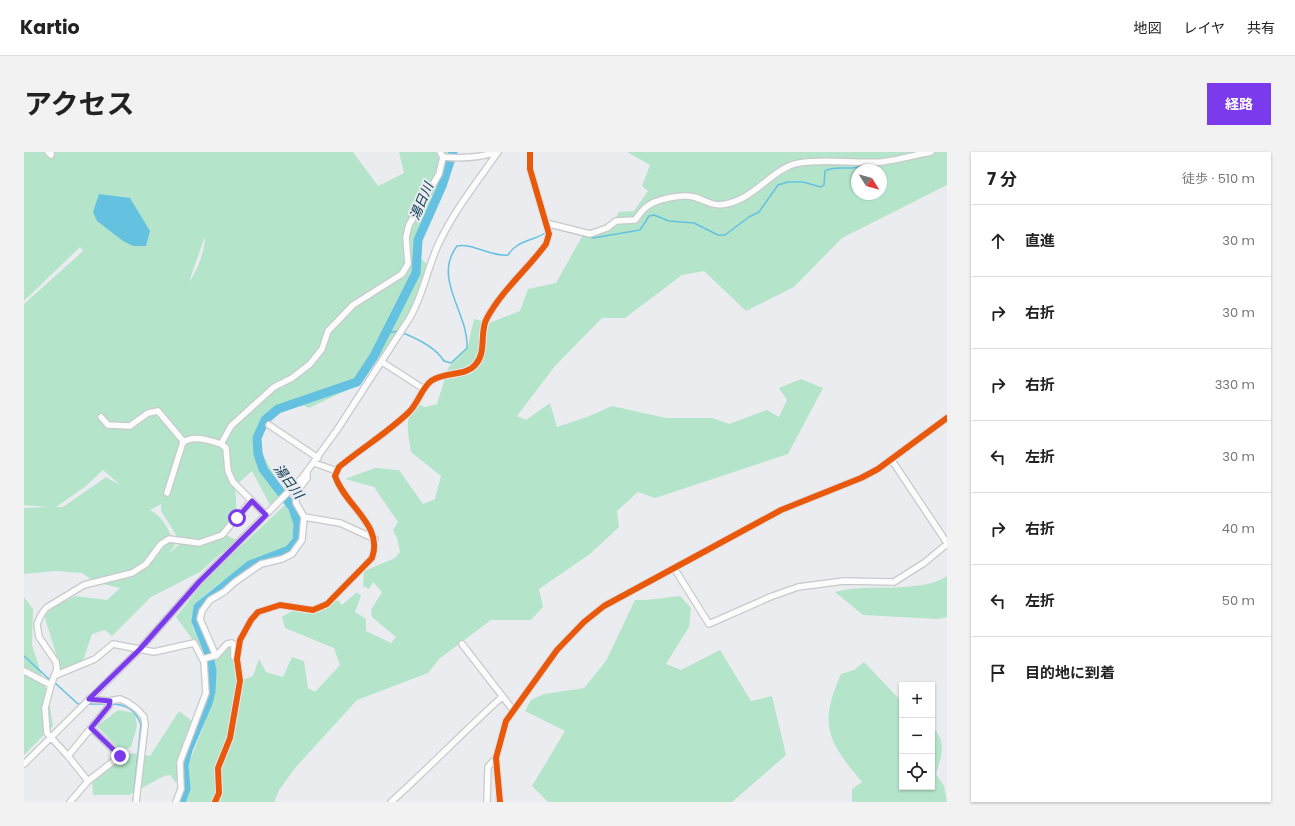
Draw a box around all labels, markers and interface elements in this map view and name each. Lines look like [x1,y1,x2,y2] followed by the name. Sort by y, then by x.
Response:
[20,14,80,41] text: Kartio
[1133,18,1161,38] text: 地図
[1183,18,1225,38] text: レイヤ
[1247,18,1275,38] text: 共有
[1207,83,1271,125] button: 経路
[24,85,135,124] text: アクセス
[851,164,887,200] north arrow
[987,167,1017,191] text: 7 分
[1182,169,1255,188] text: 徒歩 · 510 m
[405,178,439,223] water label: 湯日川
[987,230,1009,252] icon: ahead
[1025,230,1055,251] text: 直進
[1222,231,1255,250] text: 30 m
[987,302,1009,324] icon: right
[1025,302,1055,323] text: 右折
[1222,303,1255,322] text: 30 m
[987,374,1009,396] icon: right
[1025,374,1055,395] text: 右折
[1215,375,1255,394] text: 330 m
[987,446,1009,468] icon: left
[1025,446,1055,467] text: 左折
[1222,447,1255,466] text: 30 m
[269,460,309,504] water label: 湯日川
[228,509,246,527] route start
[987,518,1009,540] icon: right
[1025,518,1055,539] text: 右折
[1222,519,1255,538] text: 40 m
[987,590,1009,612] icon: left
[1025,590,1055,611] text: 左折
[1222,591,1255,610] text: 50 m
[987,662,1009,684] icon: arrive
[1025,662,1115,683] text: 目的地に到着
[899,682,935,790] map controls
[899,682,935,718] button: +
[899,718,935,754] button: −
[111,747,129,765] route end
[899,754,935,790] button: locate

